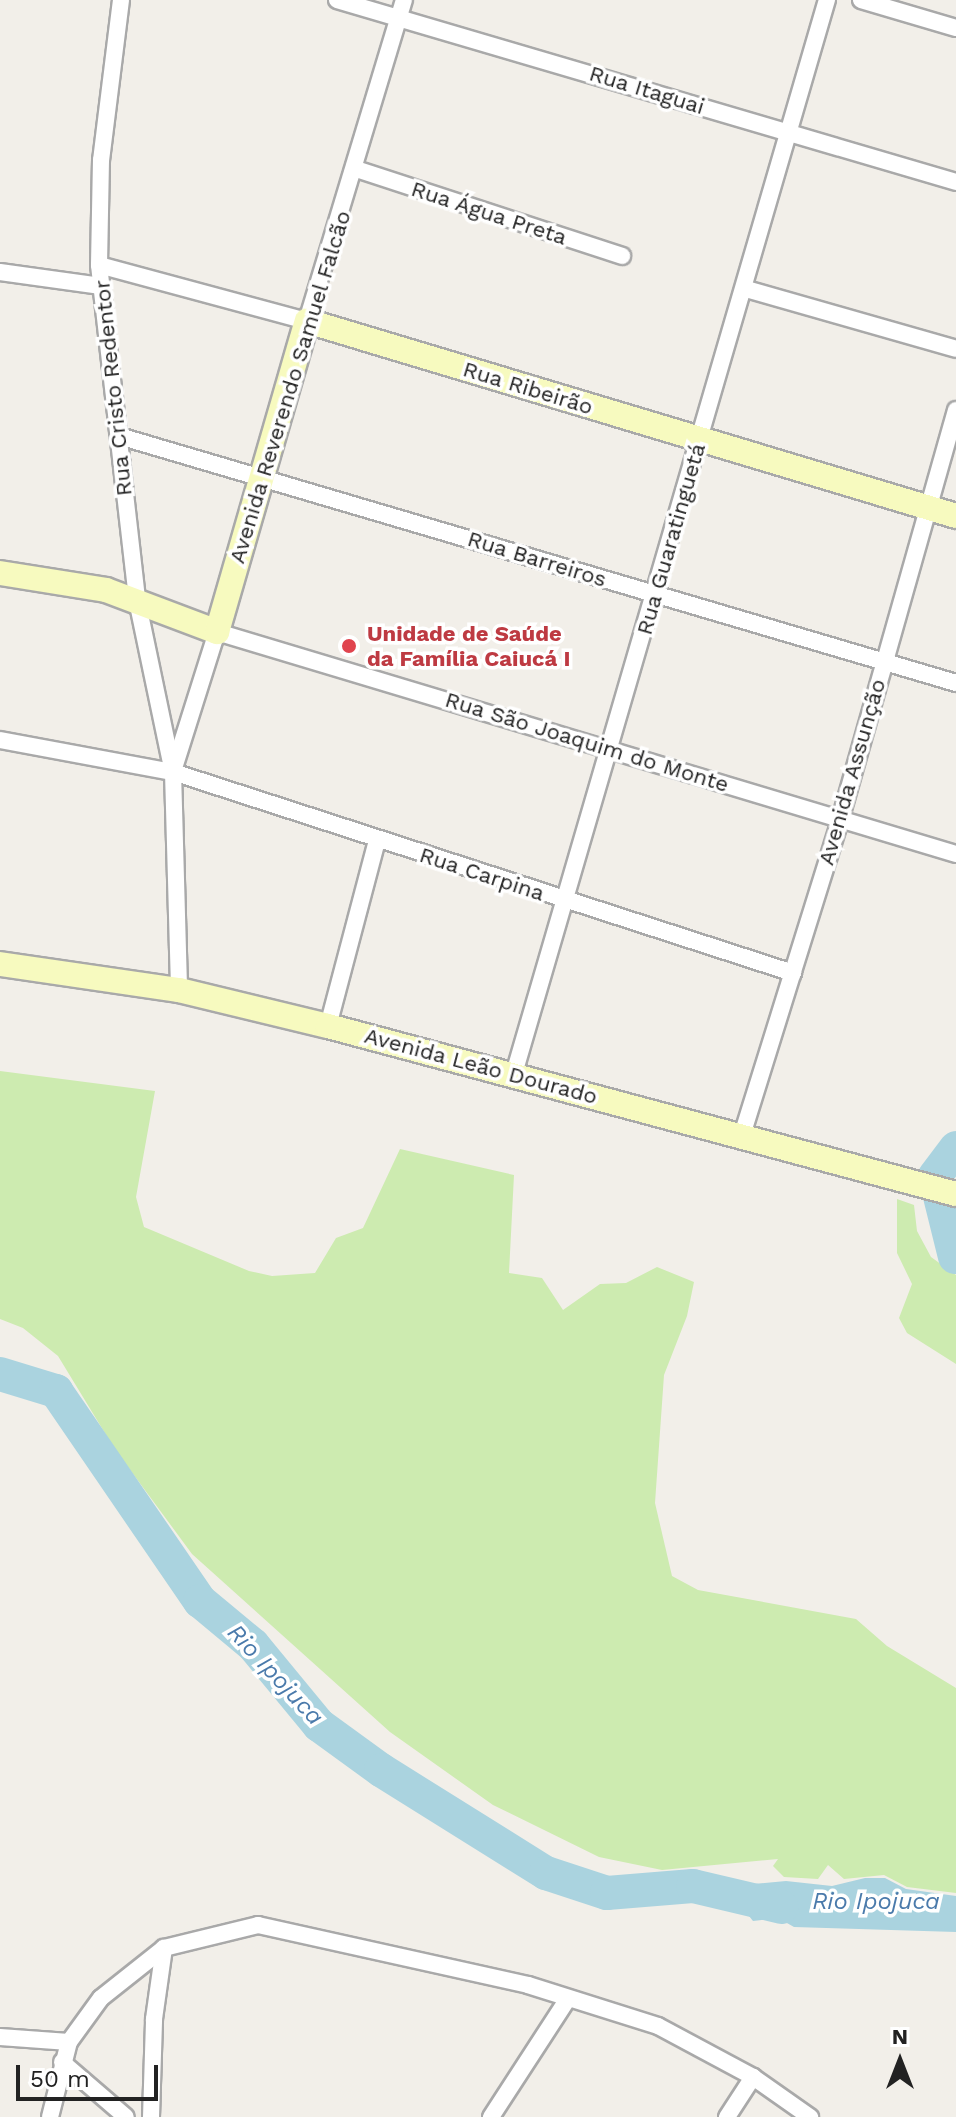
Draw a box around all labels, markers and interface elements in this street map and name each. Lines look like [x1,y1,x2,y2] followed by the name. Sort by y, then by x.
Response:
[586,60,708,120] street label: Rua Itaguai
[407,175,571,251] street label: Rua Água Preta
[223,207,357,567] street label: Avenida Reverendo Samuel Falcão
[88,278,138,498] street label: Rua Cristo Redentor
[460,356,596,420] street label: Rua Ribeirão
[631,440,711,638] street label: Rua Guaratinguetá
[464,525,610,593] street label: Rua Barreiros
[367,620,571,672] place label: Unidade de Saúde da Família Caiucá I
[338,635,360,657] marker: Unidade de Saúde da Família Caiucá I
[813,675,891,869] street label: Avenida Assunção
[441,686,733,798] street label: Rua São Joaquim do Monte
[416,841,548,907] street label: Rua Carpina
[361,1022,601,1110] street label: Avenida Leão Dourado
[221,1618,329,1732] water label: Rio Ipojuca
[812,1888,940,1916] water label: Rio Ipojuca
[860,2021,940,2101] north arrow
[892,2024,908,2049] text: N
[20,2049,162,2099] scale bar
[30,2065,90,2093] text: 50 m

